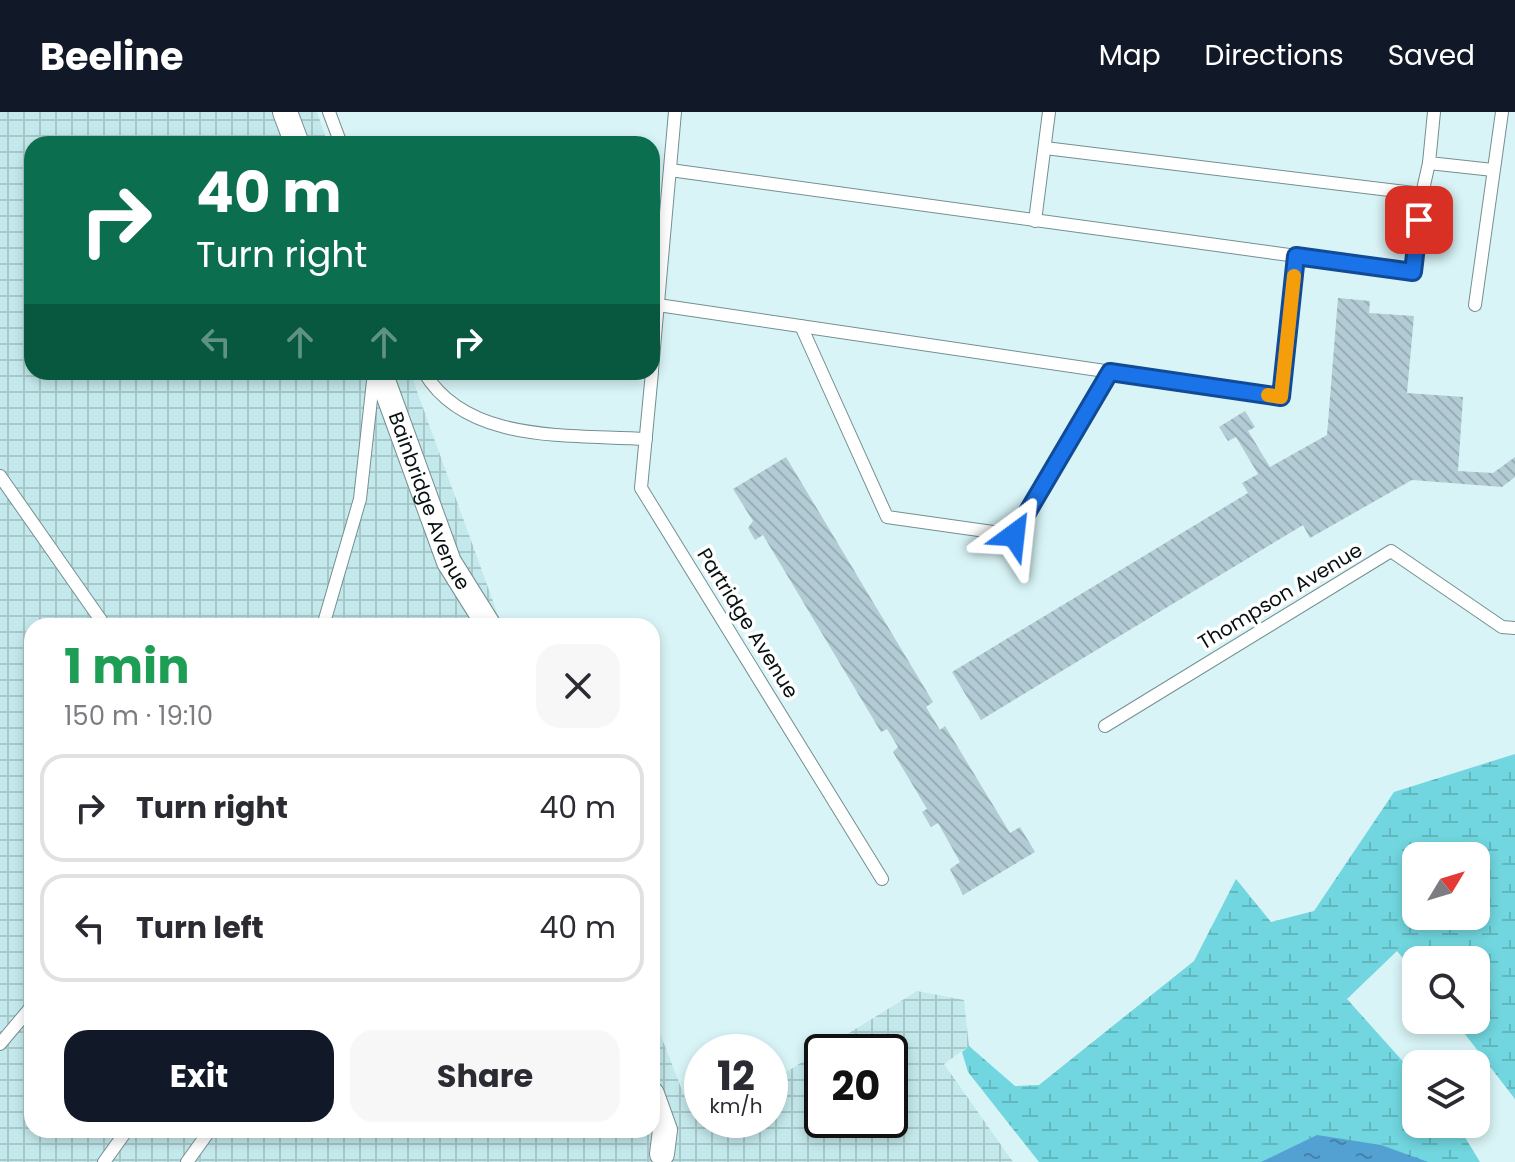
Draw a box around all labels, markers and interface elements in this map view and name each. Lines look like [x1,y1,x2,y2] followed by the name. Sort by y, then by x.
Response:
[40,30,183,83] text: Beeline
[1099,36,1161,75] text: Map
[1205,36,1344,75] text: Directions
[1388,36,1475,75] text: Saved
[196,153,342,232] text: 40 m
[64,168,168,272] icon: right
[1385,186,1453,254] pin
[1397,198,1441,242] icon: arrive
[196,229,367,280] text: Turn right
[194,320,238,364] icon: left
[278,320,322,364] icon: ahead
[362,320,406,364] icon: ahead
[446,320,490,364] icon: right
[382,408,477,595] street label: Bainbridge Avenue
[972,493,1056,577] position arrow
[1193,536,1367,656] street label: Thompson Avenue
[691,543,805,703] street label: Partridge Avenue
[64,633,190,700] text: 1 min
[536,644,620,728] button: close
[64,698,213,734] text: 150 m · 19:10
[68,786,112,830] icon: right
[136,786,288,829] text: Turn right
[539,786,616,829] text: 40 m
[1402,842,1490,930] north arrow
[1402,842,1490,1138] map controls
[68,906,112,950] icon: left
[136,906,264,949] text: Turn left
[539,906,616,949] text: 40 m
[1402,946,1490,1034] button: search
[64,1030,334,1122] button: Exit
[350,1030,620,1122] button: Share
[804,1034,908,1138] speed limit sign: 20
[717,1048,755,1104] text: 12
[1402,1050,1490,1138] button: layers
[709,1092,763,1120] text: km/h

